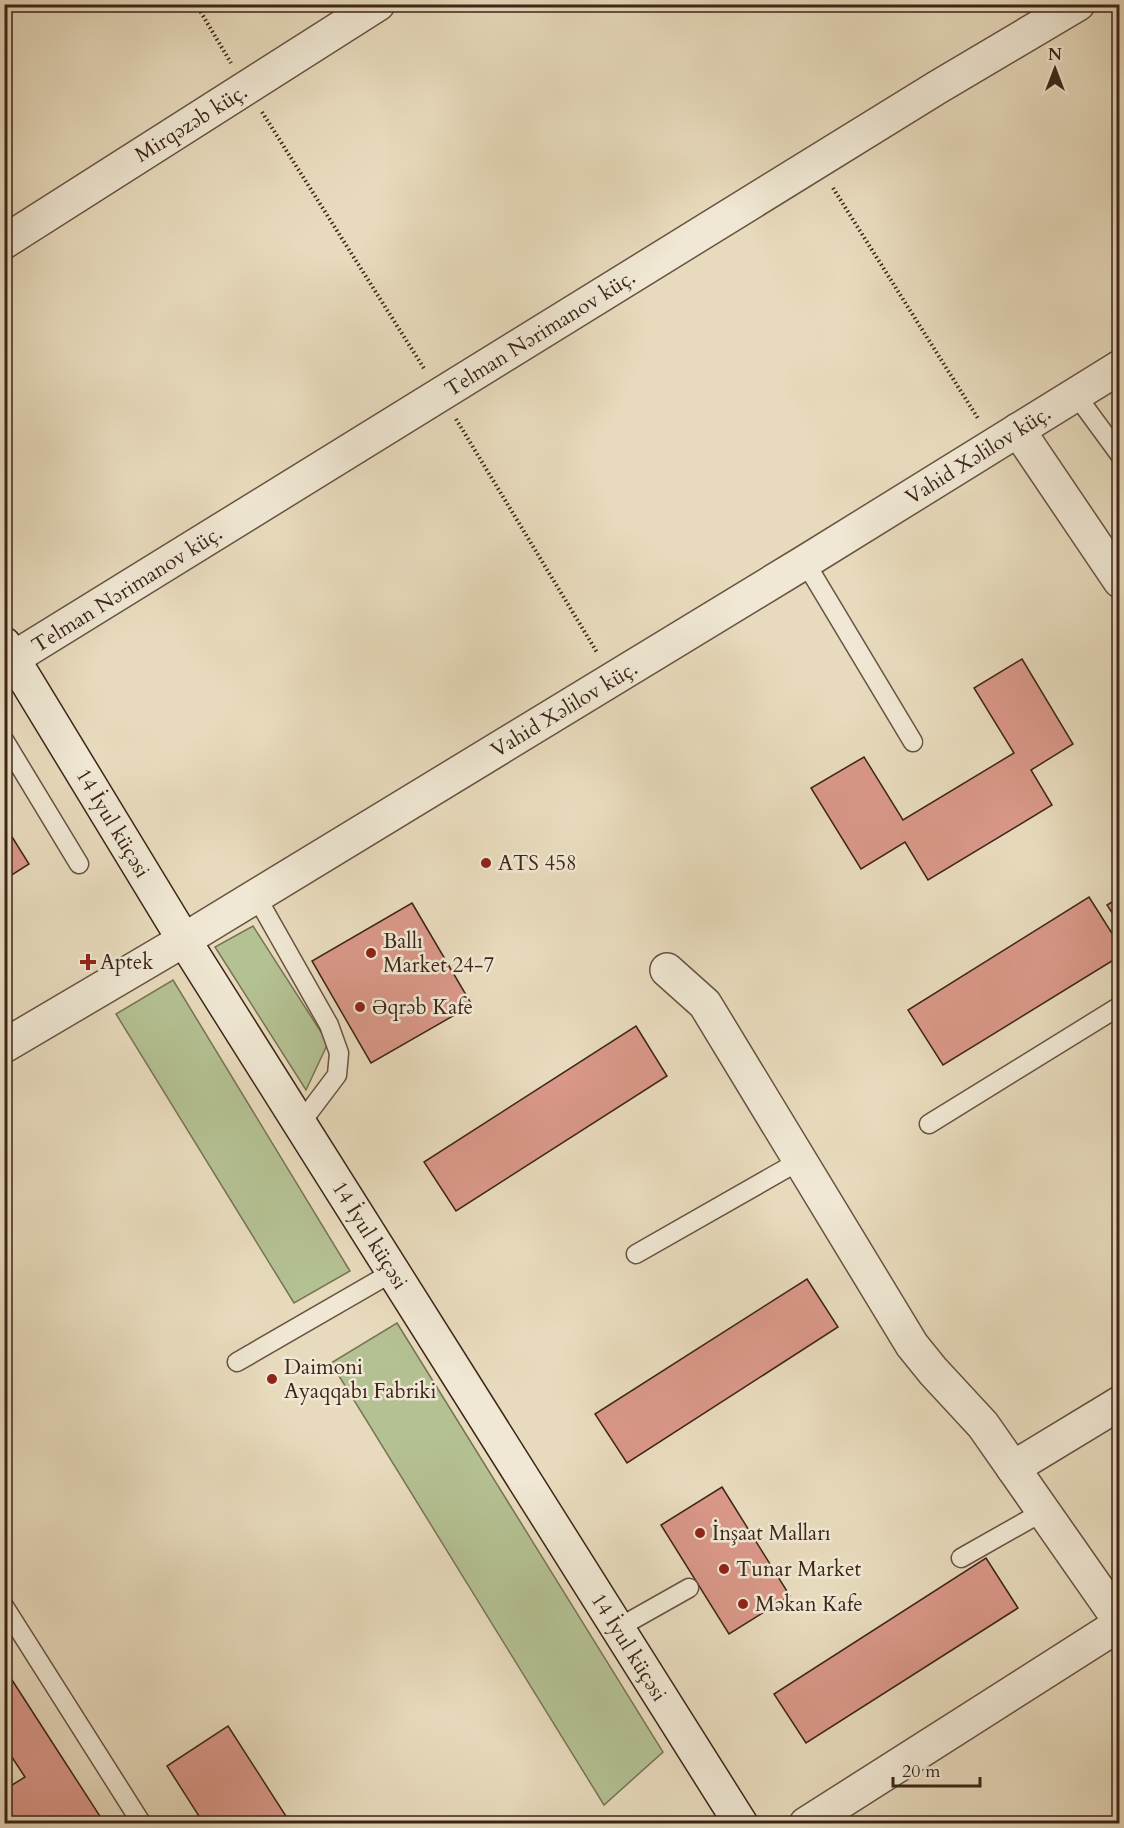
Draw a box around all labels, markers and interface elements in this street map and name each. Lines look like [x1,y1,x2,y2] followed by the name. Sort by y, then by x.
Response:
[1025,39,1085,99] north arrow
[1048,44,1062,66] text: N
[129,77,253,170] street label: Mirqəzəb küç.
[439,263,641,404] street label: Telman Nərimanov küç.
[900,399,1057,512] street label: Vahid Xəlilov küç.
[26,519,228,660] street label: Telman Nərimanov küç.
[485,654,643,765] street label: Vahid Xəlilov küç.
[69,763,157,883] street label: 14 İyul küçəsi
[498,849,577,878] place label: ATS 458
[479,856,493,870] marker: ATS 458
[383,927,494,980] place label: Ballı Market 24-7
[364,946,378,960] marker: Ballı Market 24-7
[100,948,154,977] place label: Aptek
[81,955,95,969] marker: Aptek
[372,993,473,1022] place label: Əqrəb Kafe
[353,1000,367,1014] marker: Əqrəb Kafe
[325,1176,414,1295] street label: 14 İyul küçəsi
[284,1353,437,1406] place label: Daimoni Ayaqqabı Fabriki
[265,1372,279,1386] marker: Daimoni Ayaqqabı Fabriki
[712,1519,831,1548] place label: İnşaat Malları
[693,1526,707,1540] marker: İnşaat Malları
[736,1555,862,1584] place label: Tunar Market
[717,1562,731,1576] marker: Tunar Market
[584,1588,673,1707] street label: 14 İyul küçəsi
[755,1590,863,1619] place label: Məkan Kafe
[736,1597,750,1611] marker: Məkan Kafe
[893,1750,980,1788] scale bar
[902,1759,941,1784] text: 20 m

